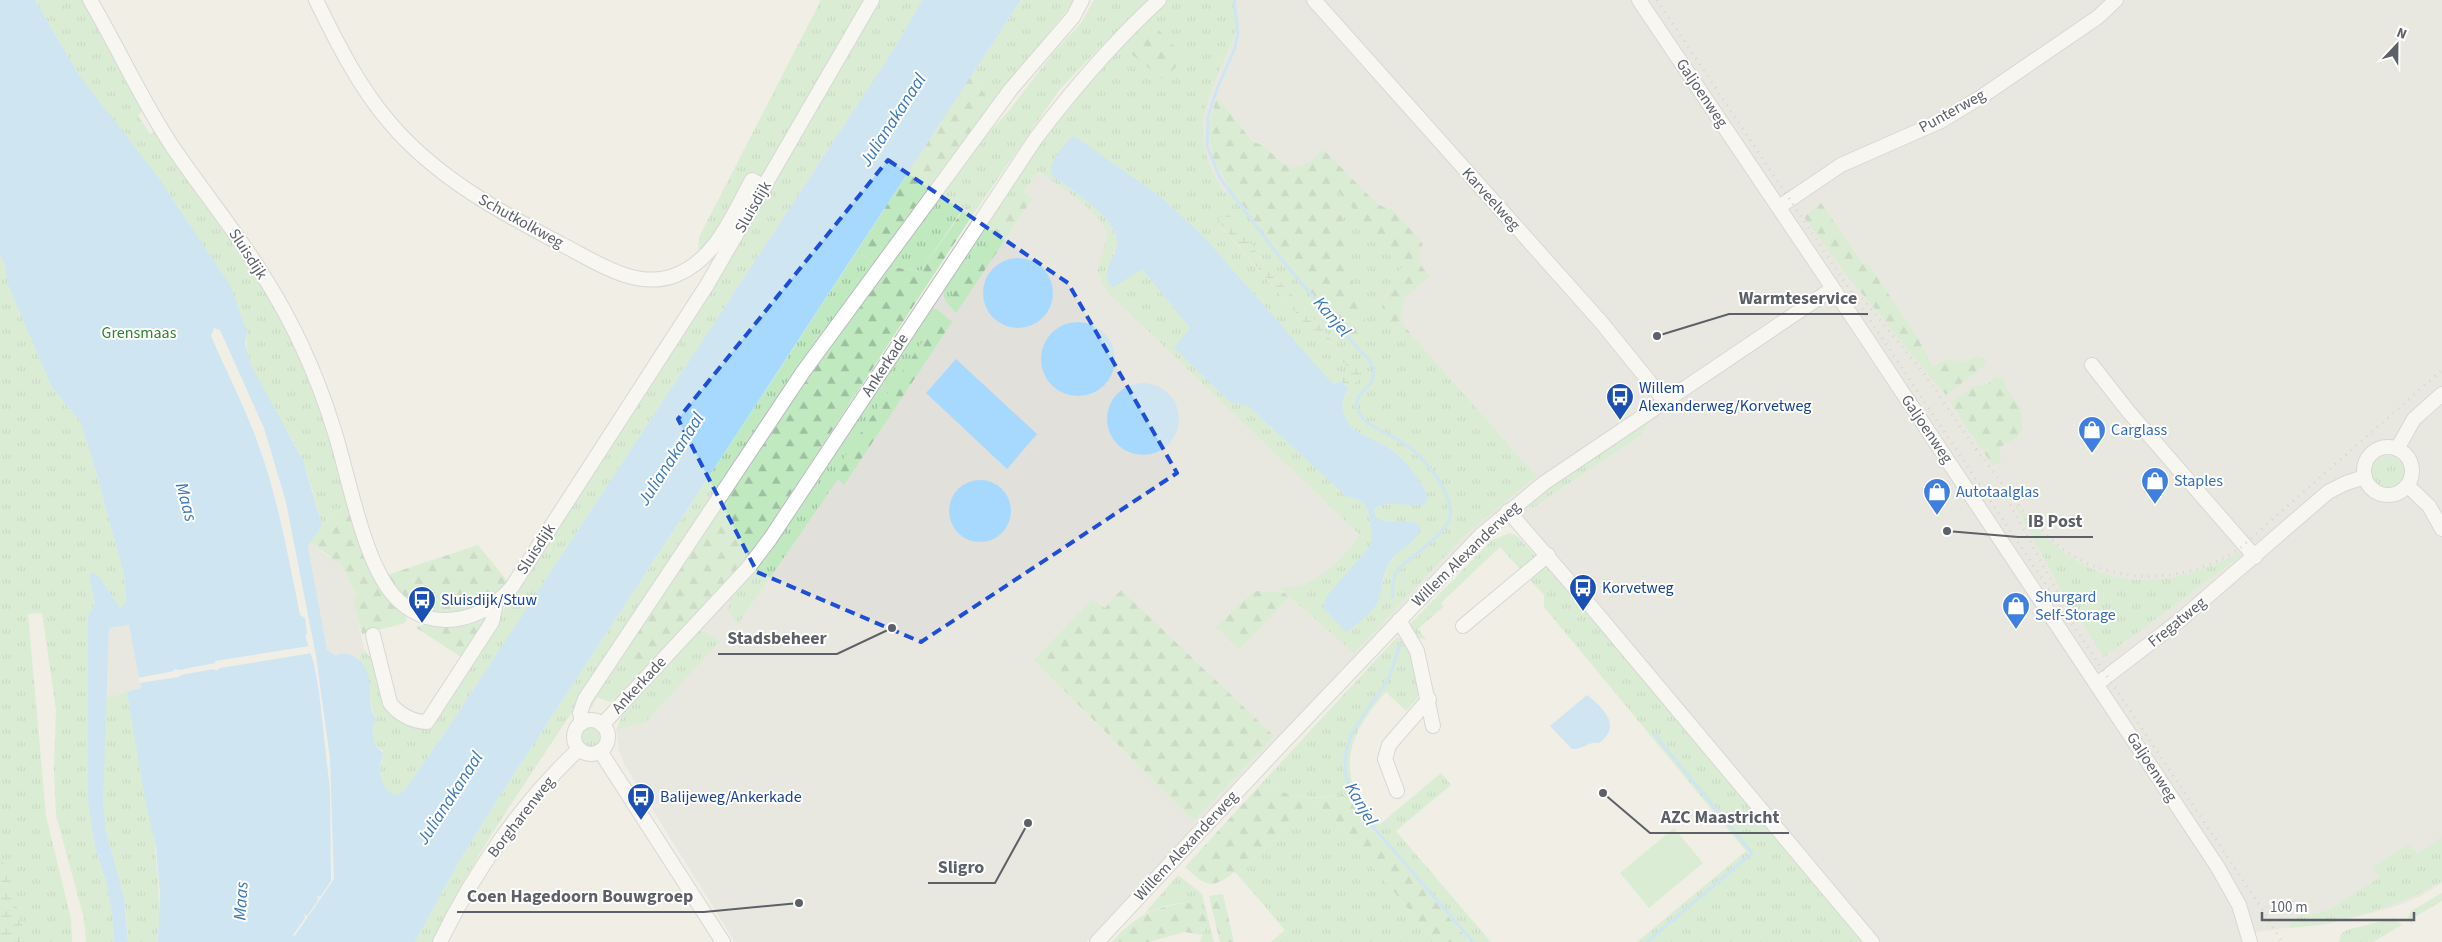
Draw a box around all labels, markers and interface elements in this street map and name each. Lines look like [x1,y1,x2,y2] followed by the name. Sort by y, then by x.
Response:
[2372,20,2422,70] north arrow
[2393,23,2410,45] text: N
[1671,54,1733,132] street label: Galjoenweg
[853,68,933,172] water label: Julianakanaal
[1915,84,1989,138] street label: Punterweg
[1457,163,1525,235] street label: Karveelweg
[729,177,777,237] street label: Sluisdijk
[474,189,568,253] street label: Schutkolkweg
[223,224,273,284] street label: Sluisdijk
[1729,281,1868,314] callout: Warmteservice
[1739,286,1857,311] text: Warmteservice
[1307,291,1357,343] water label: Kanjel
[102,322,177,344] park label: Grensmaas
[856,329,914,401] street label: Ankerkade
[1639,377,1811,417] place label: Willem Alexanderweg/Korvetweg
[1605,382,1635,421] bus stop icon: Willem Alexanderweg/Korvetweg
[1896,390,1958,468] street label: Galjoenweg
[631,407,711,511] water label: Julianakanaal
[2077,415,2107,454] shop icon: Carglass
[2111,419,2168,441] place label: Carglass
[2140,466,2170,505] shop icon: Staples
[2174,470,2223,492] place label: Staples
[1922,477,1952,516] shop icon: Autotaalglas
[169,480,203,524] water label: Maas
[1956,481,2039,503] place label: Autotaalglas
[1407,496,1525,612] street label: Willem Alexanderweg
[2018,504,2093,537] callout: IB Post
[2028,509,2082,534] text: IB Post
[511,519,561,579] street label: Sluisdijk
[1568,573,1598,612] bus stop icon: Korvetweg
[1602,577,1674,599] place label: Korvetweg
[407,585,437,624] bus stop icon: Sluisdijk/Stuw
[2035,586,2116,626] place label: Shurgard Self-Storage
[441,589,538,611] place label: Sluisdijk/Stuw
[2001,591,2031,630] shop icon: Shurgard Self-Storage
[2143,592,2211,652] street label: Fregatweg
[718,621,837,654] callout: Stadsbeheer
[727,626,828,651] text: Stadsbeheer
[607,651,671,719] street label: Ankerkade
[2121,728,2183,806] street label: Galjoenweg
[410,746,490,850] water label: Julianakanaal
[482,772,560,862] street label: Borgharenweg
[1339,778,1384,831] water label: Kanjel
[626,782,656,821] bus stop icon: Balijeweg/Ankerkade
[660,786,802,808] place label: Balijeweg/Ankerkade
[1129,786,1243,906] street label: Willem Alexanderweg
[1650,800,1789,833] callout: AZC Maastricht
[1660,805,1779,830] text: AZC Maastricht
[928,850,995,883] callout: Sligro
[938,855,984,880] text: Sligro
[457,879,704,912] callout: Coen Hagedoorn Bouwgroep
[227,881,255,921] water label: Maas
[467,884,693,909] text: Coen Hagedoorn Bouwgroep
[2262,890,2414,922] scale bar
[2270,897,2308,918] text: 100 m

